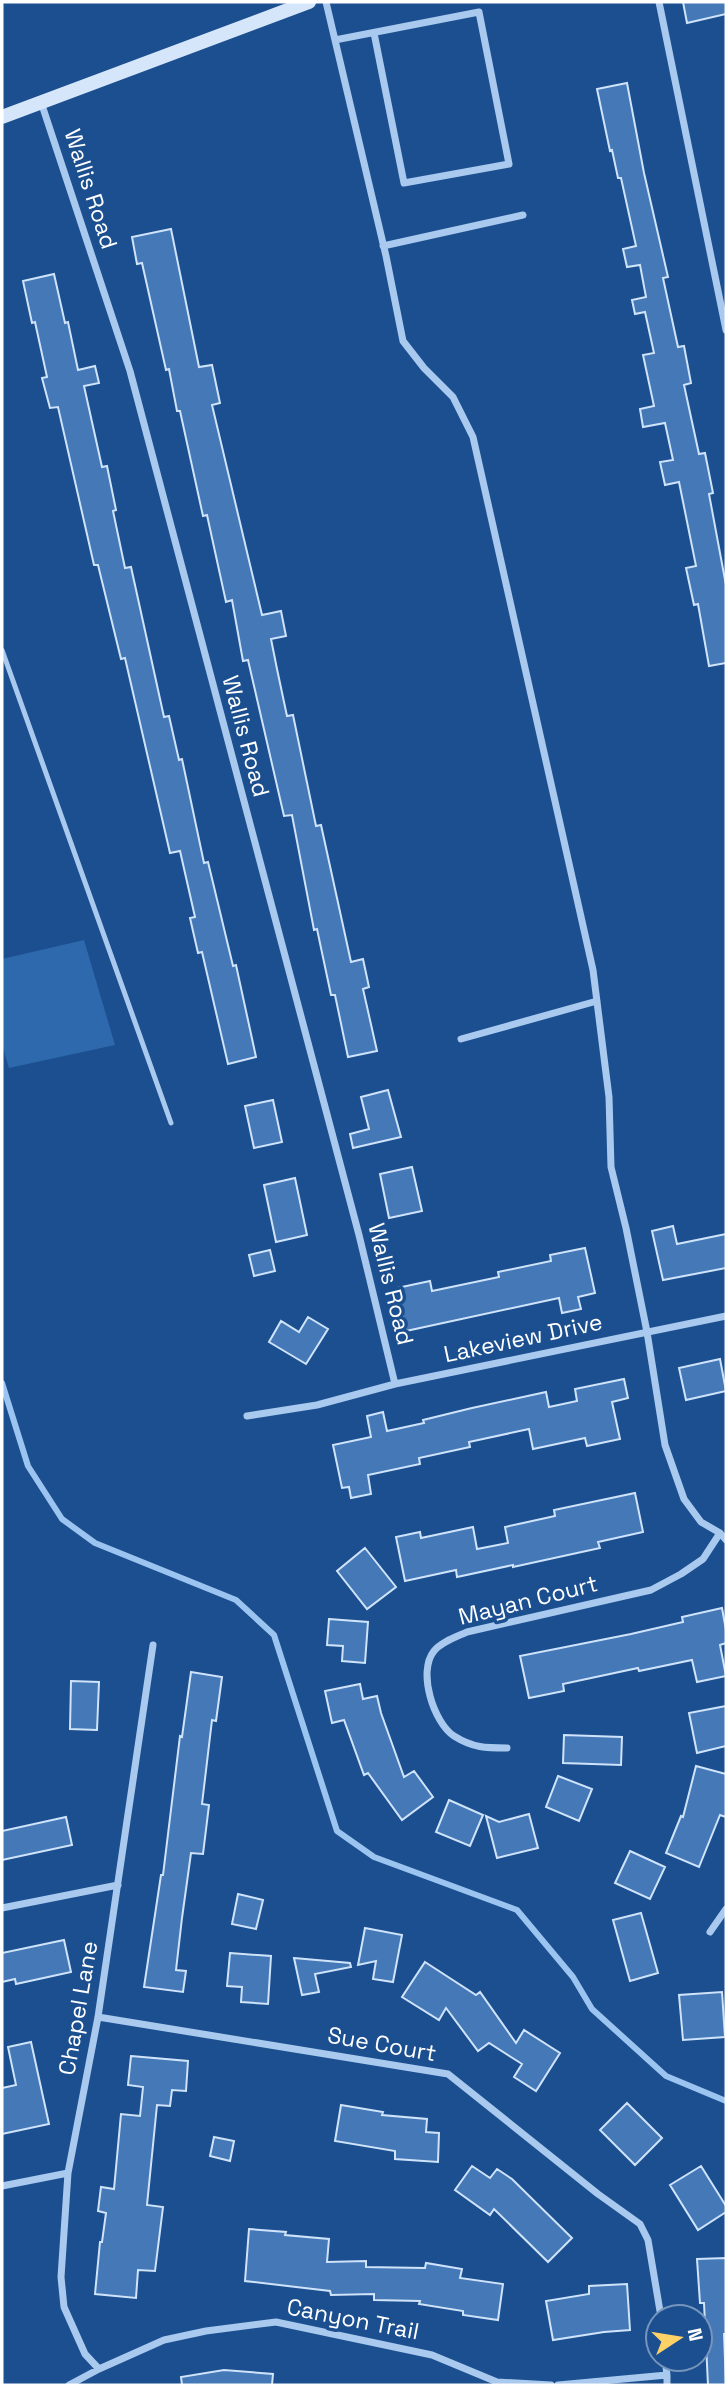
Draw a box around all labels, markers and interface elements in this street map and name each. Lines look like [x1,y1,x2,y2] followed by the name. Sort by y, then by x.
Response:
[57,125,125,253] street label: Wallis Road
[215,672,277,800] street label: Wallis Road
[361,1220,421,1348] street label: Wallis Road
[441,1307,605,1369] street label: Lakeview Drive
[455,1568,601,1632] street label: Mayan Court
[51,1939,105,2077] street label: Chapel Lane
[325,2020,439,2068] street label: Sue Court
[284,2291,422,2347] street label: Canyon Trail
[644,2303,714,2373] north arrow
[682,2326,709,2343] text: N

